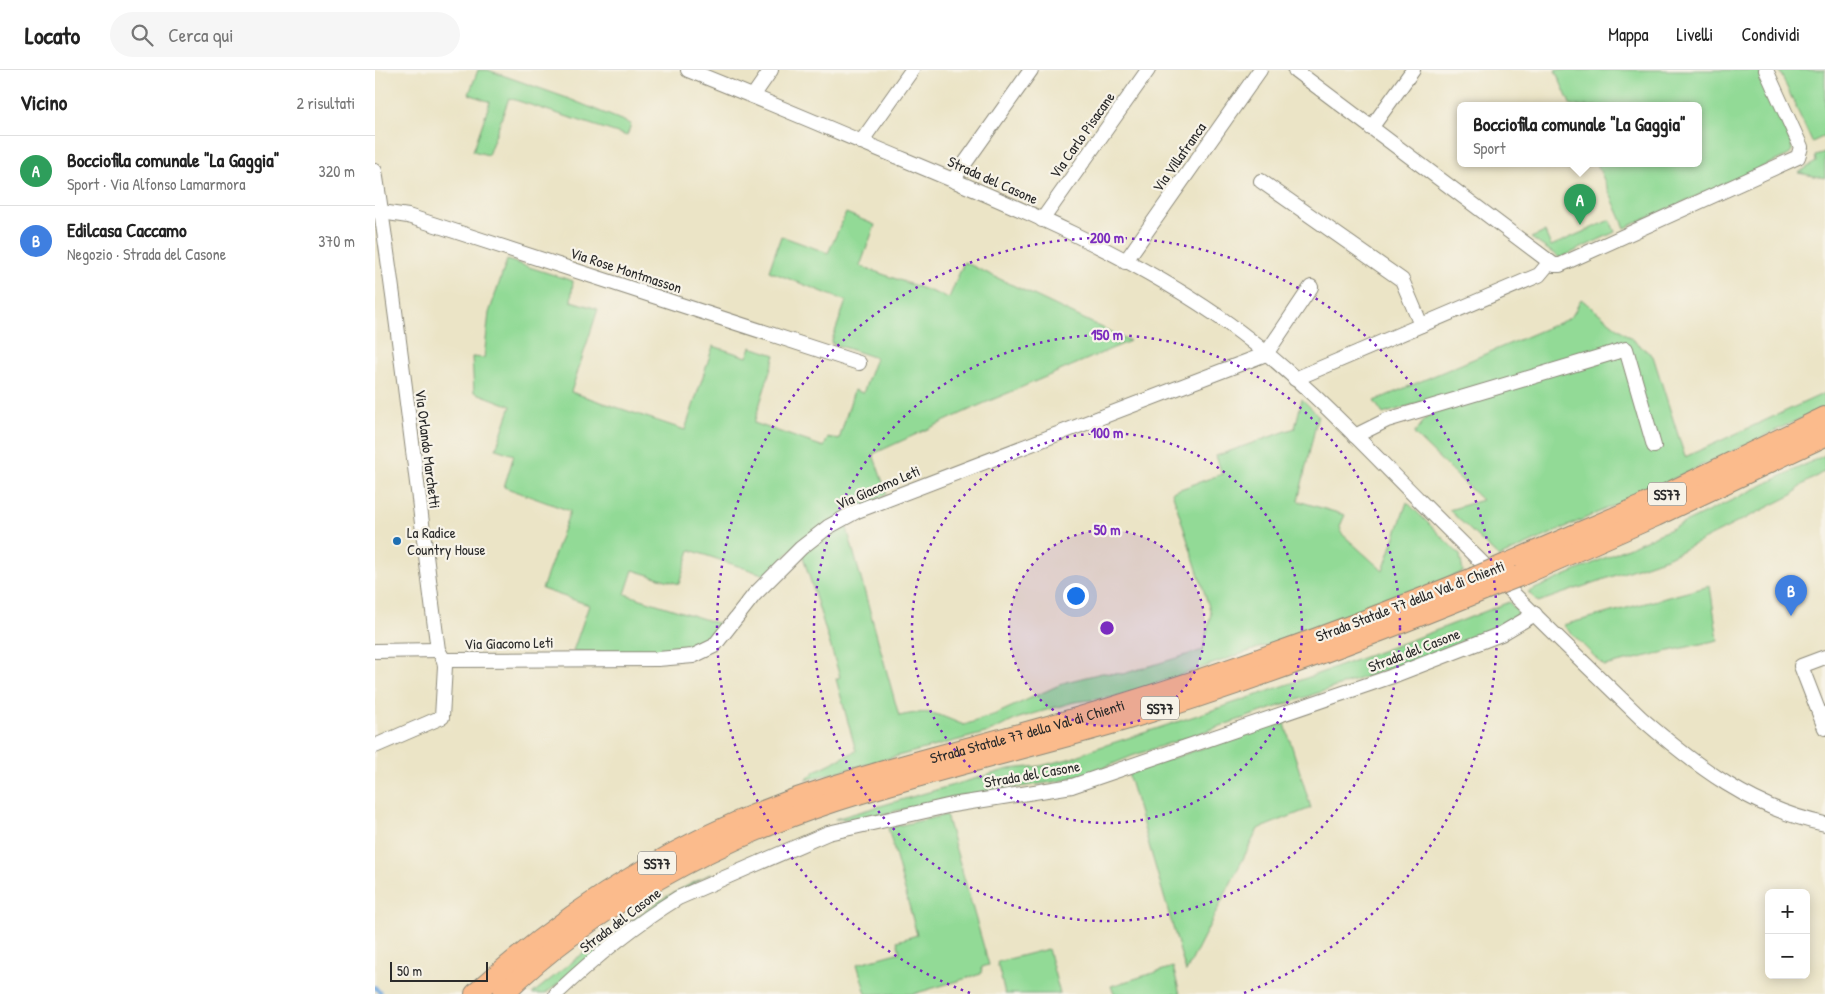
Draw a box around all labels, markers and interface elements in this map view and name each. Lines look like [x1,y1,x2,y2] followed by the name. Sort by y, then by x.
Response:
[110,12,460,57] search box
[25,19,80,51] text: Locato
[128,21,156,49] icon: search
[168,22,233,48] text: Cerca qui
[1608,22,1649,47] text: Mappa
[1677,22,1713,47] text: Livelli
[1741,22,1800,47] text: Condividi
[20,88,67,117] text: Vicino
[1044,88,1120,182] street label: Via Carlo Pisacane
[296,92,355,114] text: 2 risultati
[1457,102,1702,167] popup
[1473,111,1686,137] text: Bocciofila comunale "La Gaggia"
[1147,118,1211,196] street label: Via Villafranca
[1473,137,1506,159] text: Sport
[67,147,280,173] text: Bocciofila comunale "La Gaggia"
[945,151,1042,209] street label: Strada del Casone
[32,160,40,182] text: A
[319,160,355,182] text: 320 m
[67,173,245,195] text: Sport · Via Alfonso Lamarmora
[1564,184,1596,225] pin: A
[67,217,187,243] text: Edilcasa Caccamo
[1090,227,1124,248] text: 200 m
[32,230,40,252] text: B
[318,230,355,252] text: 370 m
[567,242,685,298] street label: Via Rose Montmasson
[67,243,226,265] text: Negozio · Strada del Casone
[1091,324,1123,345] text: 150 m
[410,388,446,510] street label: Via Orlando Marchetti
[1091,422,1123,443] text: 100 m
[833,460,923,514] street label: Via Giacomo Leti
[1648,482,1686,506] road number: SS77
[1094,519,1120,540] text: 50 m
[407,522,486,560] place label: La Radice Country House
[391,535,403,547] marker: La Radice Country House
[1313,555,1507,647] street label: Strada Statale 77 della Val di Chienti
[1775,575,1807,616] pin: B
[1063,583,1089,609] your location
[1098,619,1116,637] centre of rings
[1365,623,1463,677] street label: Strada del Casone
[464,632,554,654] street label: Via Giacomo Leti
[927,694,1127,768] street label: Strada Statale 77 della Val di Chienti
[1141,696,1179,720] road number: SS77
[983,755,1082,793] street label: Strada del Casone
[638,851,676,874] road number: SS77
[575,882,665,958] street label: Strada del Casone
[1765,889,1810,979] map controls
[1765,889,1810,934] button: +
[1765,934,1810,979] button: −
[390,959,487,982] scale bar
[397,961,422,980] text: 50 m

